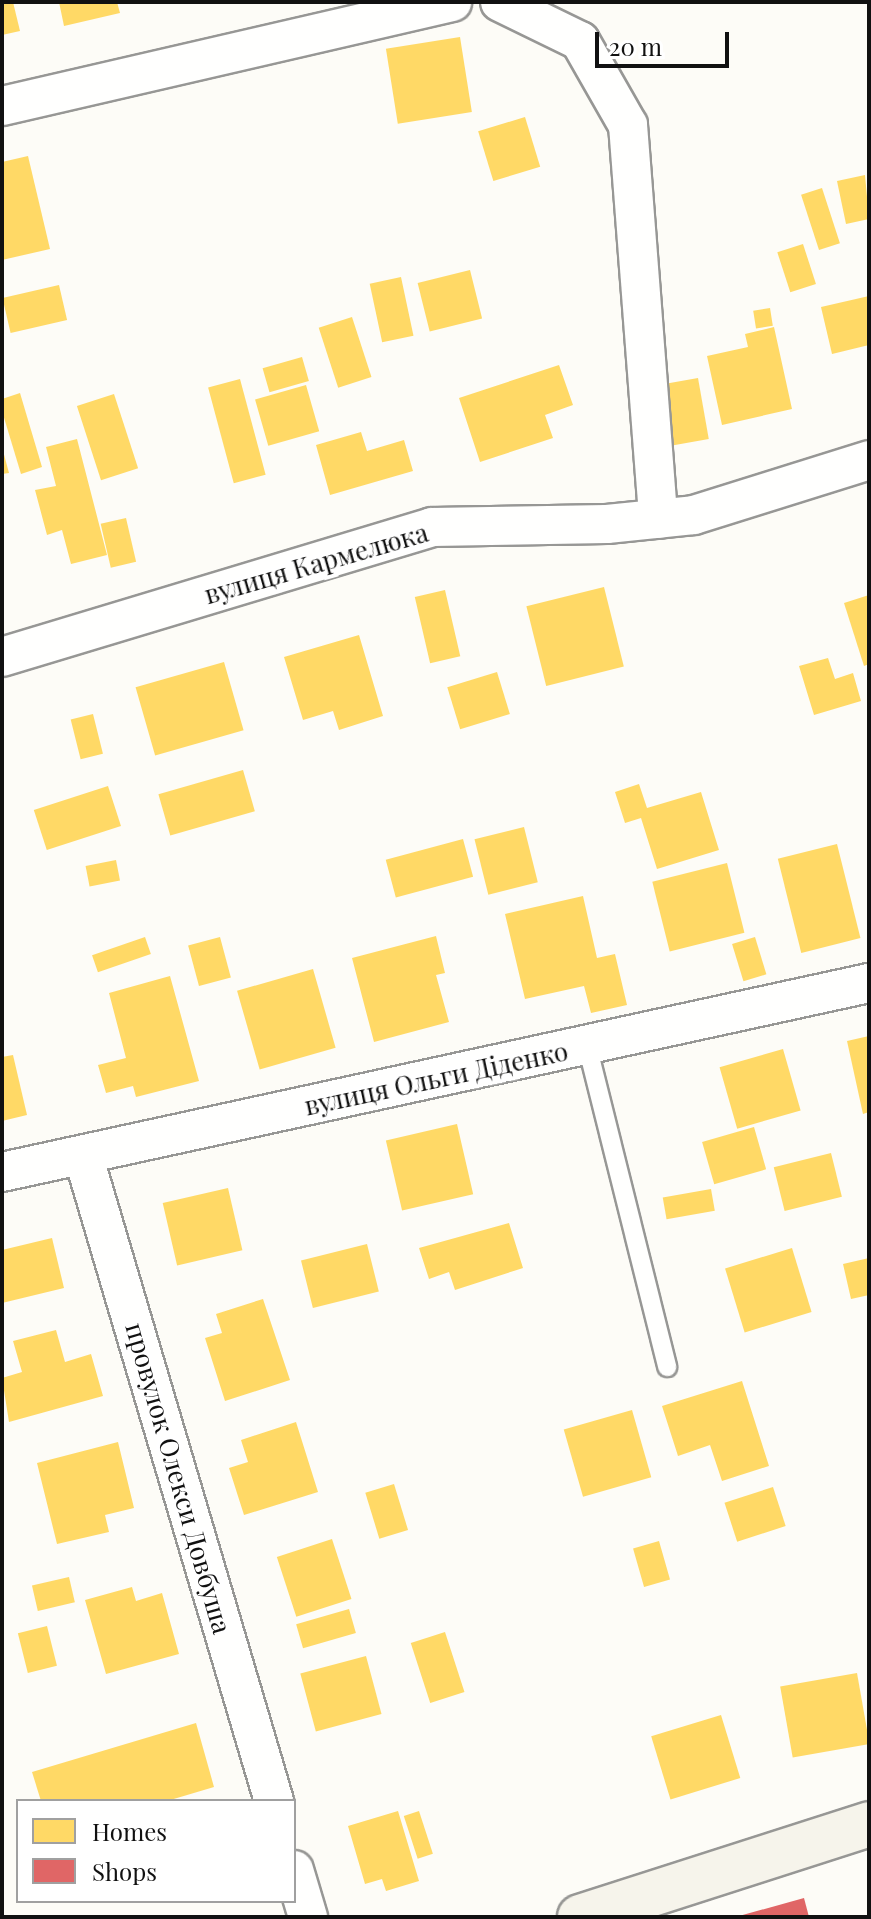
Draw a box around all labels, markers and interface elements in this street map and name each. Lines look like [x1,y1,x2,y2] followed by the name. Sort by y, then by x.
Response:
[599,16,733,66] scale bar
[609,30,662,62] text: 20 m
[201,516,431,610] street label: вулиця Кармелюка
[301,1035,571,1121] street label: вулиця Ольги Діденко
[120,1319,238,1637] street label: провулок Олекси Довбуша
[16,1799,296,1903] legend
[92,1815,167,1847] text: Homes
[92,1855,157,1887] text: Shops

